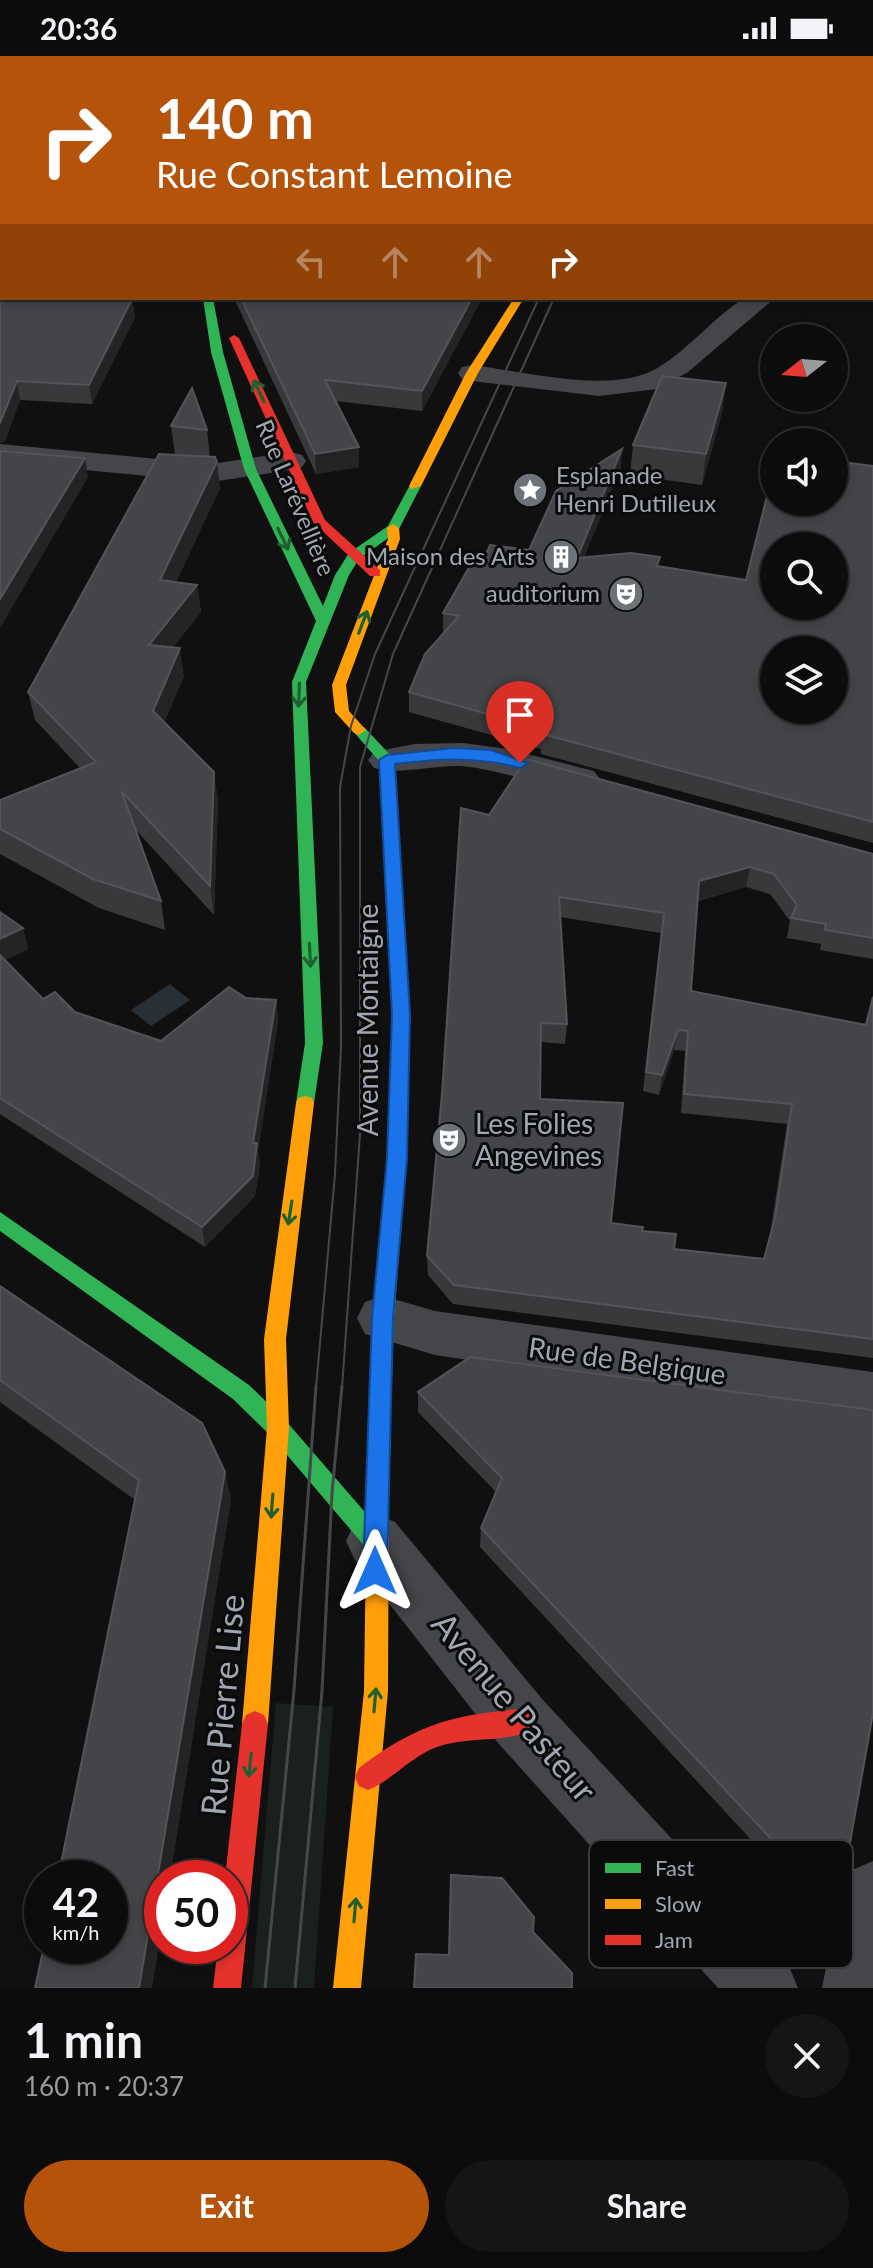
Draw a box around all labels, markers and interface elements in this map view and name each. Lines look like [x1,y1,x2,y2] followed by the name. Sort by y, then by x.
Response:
[40,10,117,46] text: 20:36
[156,84,314,151] text: 140 m
[24,88,128,192] icon: right
[156,152,513,196] text: Rue Constant Lemoine
[289,240,333,284] icon: left
[373,240,417,284] icon: ahead
[457,240,501,284] icon: ahead
[541,240,585,284] icon: right
[760,324,848,412] north arrow
[760,324,848,724] map controls
[250,379,265,403] one-way arrow
[250,415,342,580] street label: Rue Larévellière
[760,428,848,516] button: sound
[556,460,716,517] place label: Esplanade Henri Dutilleux
[511,471,549,509] place icon: Esplanade Henri Dutilleux
[276,527,291,551] one-way arrow
[760,532,848,620] button: search
[542,538,580,576] building icon: Maison des Arts
[366,541,535,570] place label: Maison des Arts
[607,575,645,613] theatre icon: auditorium
[486,578,600,607] place label: auditorium
[357,610,371,634] one-way arrow
[760,636,848,724] button: layers
[292,681,307,708] one-way arrow
[486,681,554,763] pin
[498,693,542,737] icon: arrive
[350,904,384,1136] street label: Avenue Montaigne
[302,941,317,968] one-way arrow
[475,1106,602,1172] place label: Les Folies Angevines
[430,1121,468,1159] theatre icon: Les Folies Angevines
[281,1200,296,1225] one-way arrow
[526,1329,728,1391] street label: Rue de Belgique
[264,1492,279,1519] one-way arrow
[333,1529,417,1613] position arrow
[191,1593,252,1817] street label: Rue Pierre Lise
[424,1603,607,1809] street label: Avenue Pasteur
[368,1687,383,1713] one-way arrow
[243,1751,258,1778] one-way arrow
[589,1840,853,1968] legend
[655,1854,694,1881] text: Fast
[144,1860,248,1964] speed limit sign: 50
[53,1878,99,1926] text: 42
[655,1890,702,1917] text: Slow
[348,1897,363,1924] one-way arrow
[53,1920,99,1944] text: km/h
[655,1926,693,1953] text: Jam
[24,2011,143,2068] text: 1 min
[765,2014,849,2098] button: close
[24,2070,184,2102] text: 160 m · 20:37
[24,2160,429,2252] button: Exit
[445,2160,849,2252] button: Share

